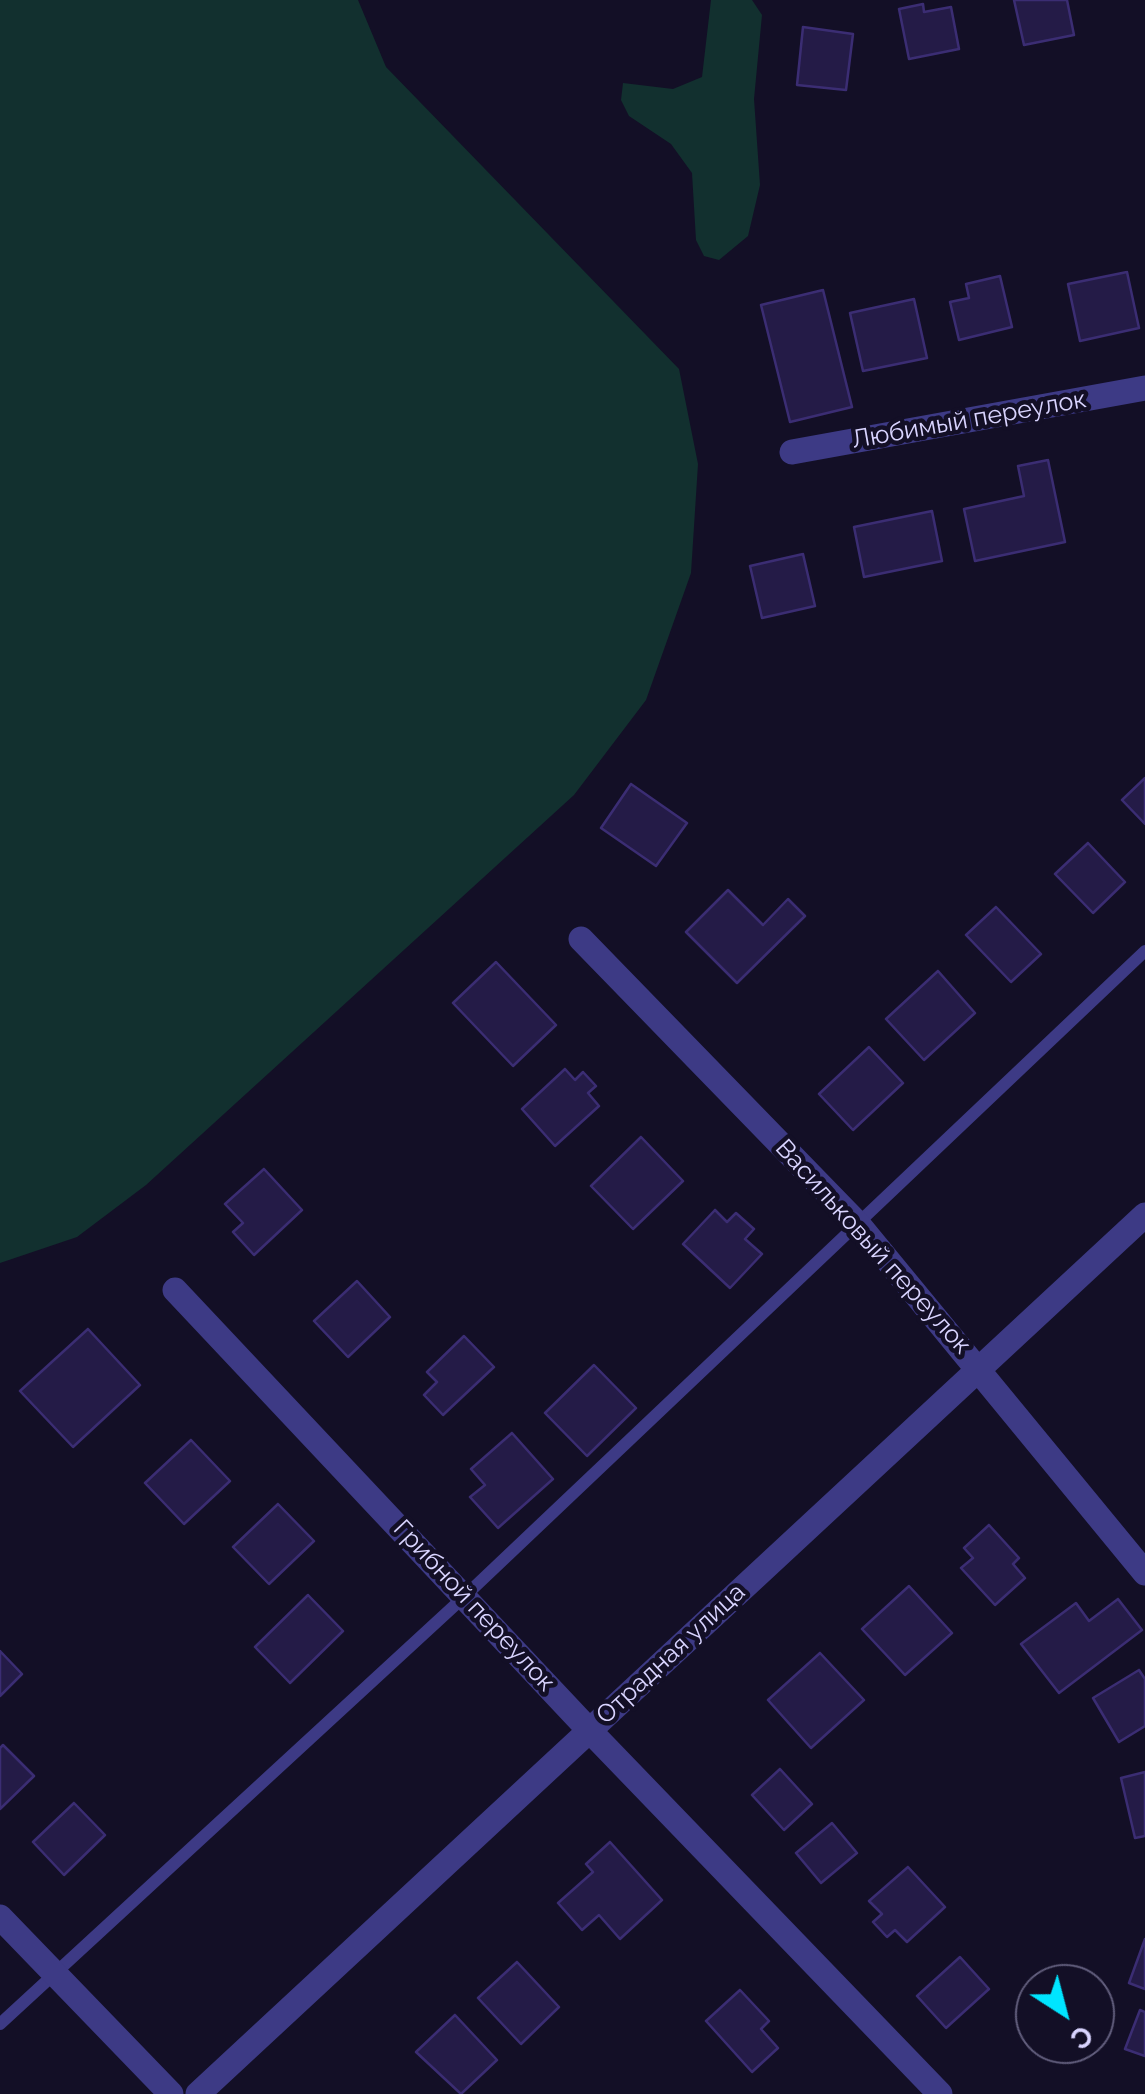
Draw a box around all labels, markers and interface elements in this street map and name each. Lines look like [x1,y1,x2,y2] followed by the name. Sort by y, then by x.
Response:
[849,385,1089,455] street label: Любимый переулок
[769,1134,977,1360] street label: Васильковый переулок
[387,1514,561,1698] street label: Грибной переулок
[590,1577,752,1731] street label: Отрадная улица
[1015,1964,1115,2064] north arrow
[1064,2018,1099,2056] text: С

